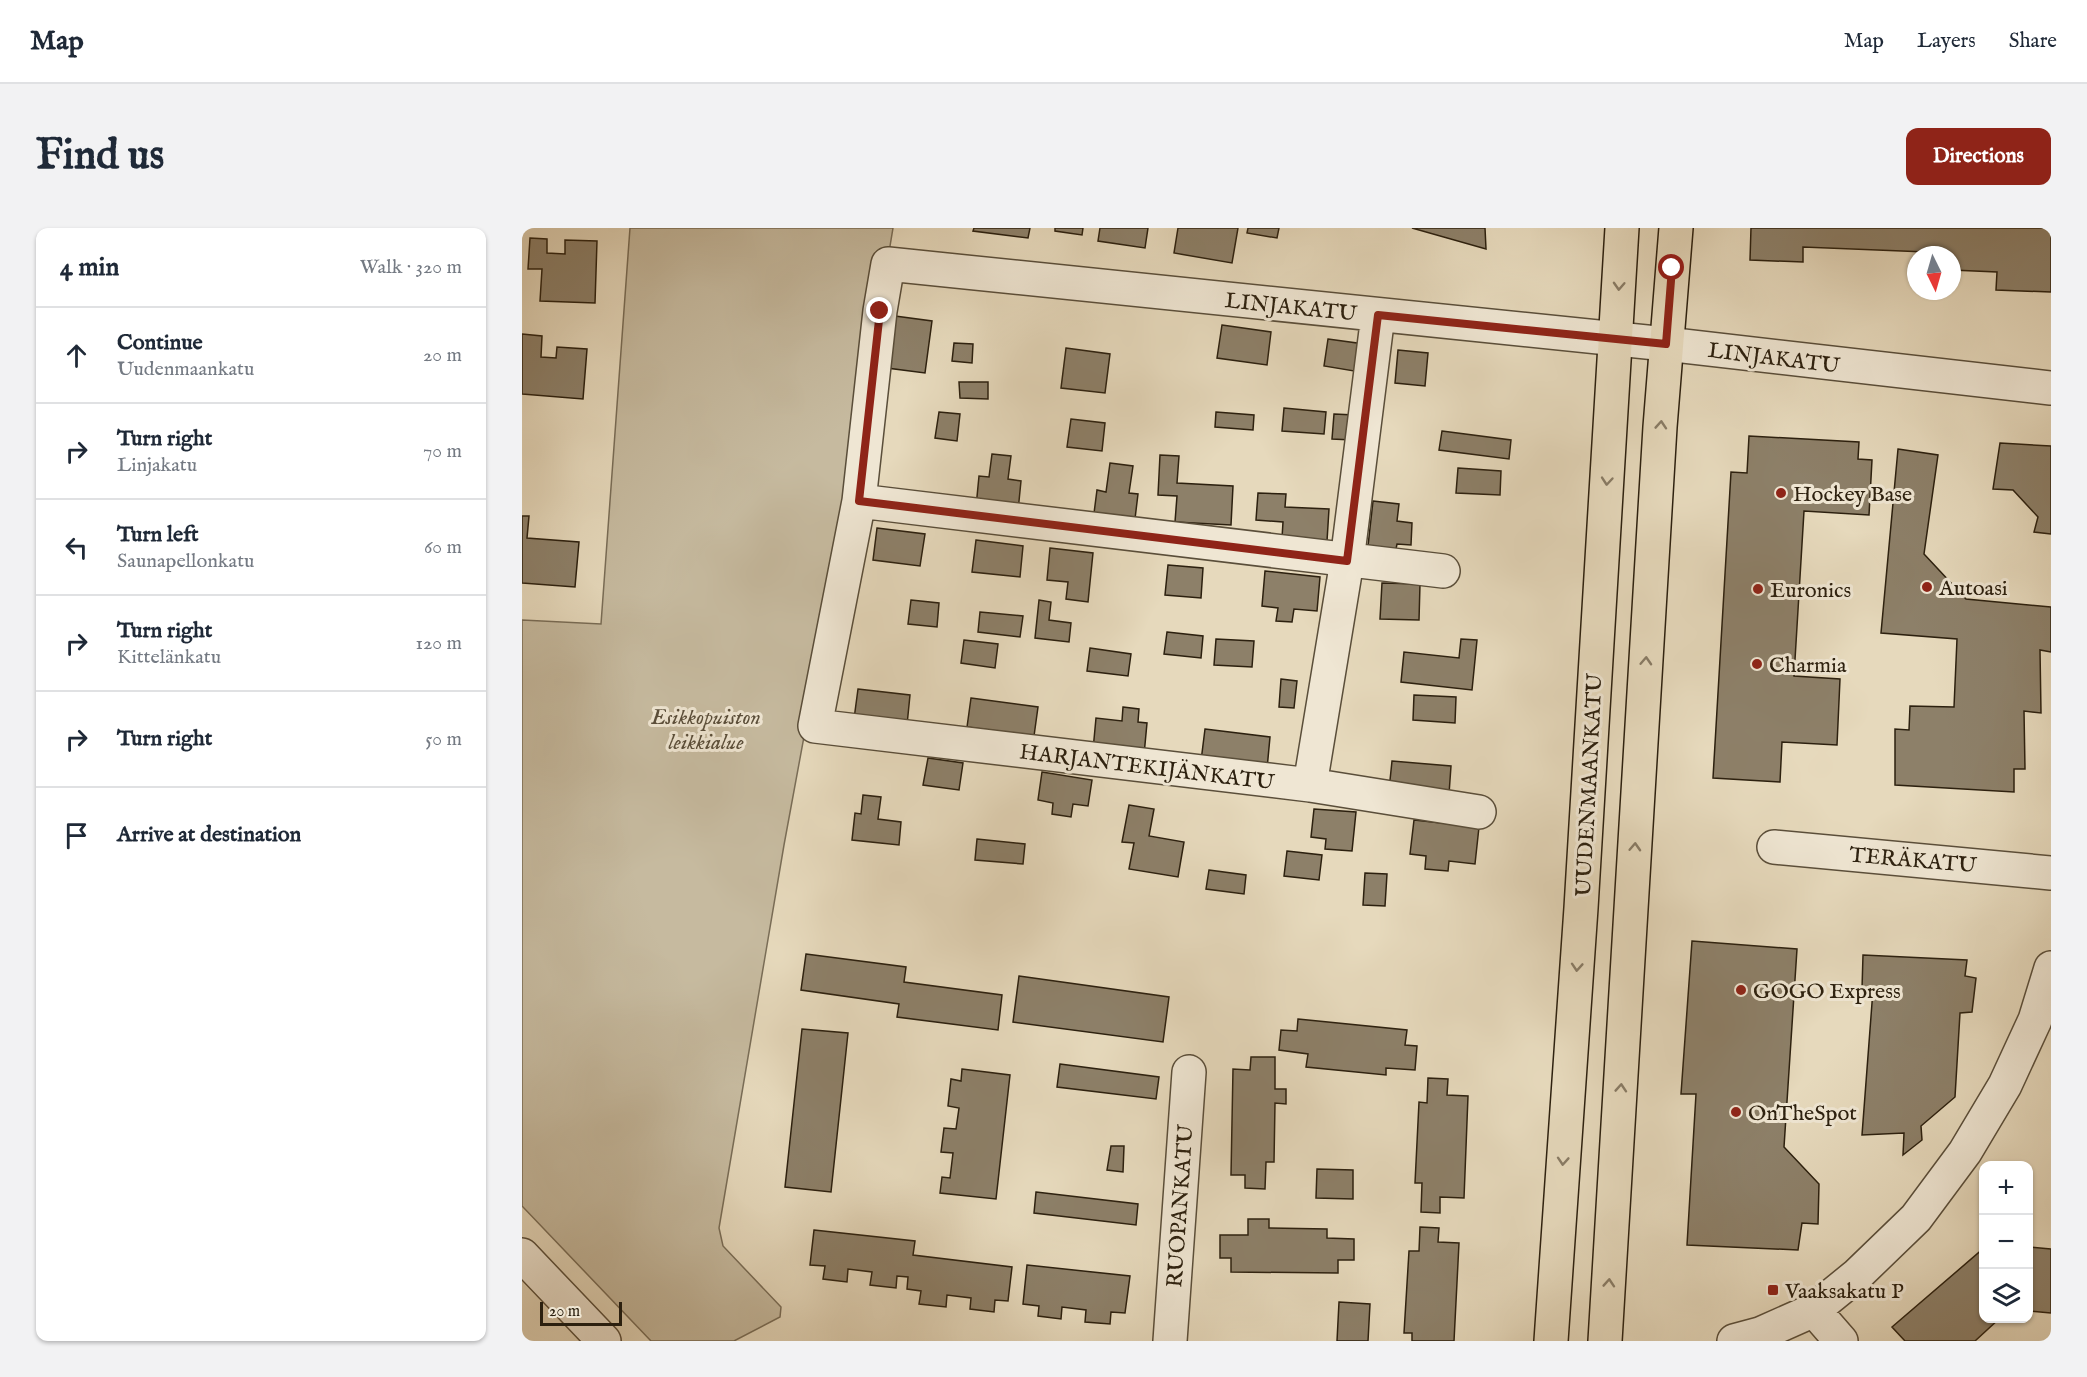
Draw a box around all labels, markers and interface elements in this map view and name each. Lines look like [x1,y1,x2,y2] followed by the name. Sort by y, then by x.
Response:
[30,24,84,59] text: Map
[1844,28,1884,55] text: Map
[1917,28,1976,55] text: Layers
[2009,28,2057,55] text: Share
[1906,128,2051,185] button: Directions
[36,130,164,183] text: Find us
[1907,246,1961,300] north arrow
[60,251,119,284] text: 4 min
[1658,254,1684,280] route start
[360,255,462,280] text: Walk · 320 m
[1613,282,1626,291] one-way arrow
[1223,287,1358,329] street label: LINJAKATU
[866,297,892,323] route end
[117,329,203,357] text: Continue
[1706,337,1842,381] street label: LINJAKATU
[60,339,93,372] icon: ahead
[423,343,462,368] text: 20 m
[117,357,254,382] text: Uudenmaankatu
[1654,420,1667,429] one-way arrow
[117,425,212,453] text: Turn right
[60,435,93,468] icon: right
[423,439,462,464] text: 70 m
[117,453,197,478] text: Linjakatu
[1600,477,1613,486] one-way arrow
[1793,481,1912,509] place label: Hockey Base
[1774,486,1788,500] marker: Hockey Base
[117,521,199,549] text: Turn left
[60,531,93,564] icon: left
[424,535,462,560] text: 60 m
[117,549,254,574] text: Saunapellonkatu
[1938,575,2008,603] place label: Autoasi
[1770,577,1851,605] place label: Euronics
[1920,580,1934,594] marker: Autoasi
[1751,582,1765,596] marker: Euronics
[117,617,212,645] text: Turn right
[60,627,93,660] icon: right
[416,631,462,656] text: 120 m
[117,645,221,670] text: Kittelänkatu
[1769,652,1847,680] place label: Charmia
[1640,657,1653,666] one-way arrow
[1750,657,1764,671] marker: Charmia
[1570,672,1610,897] street label: UUDENMAANKATU
[650,704,761,757] park label: Esikkopuiston leikkialue
[60,723,93,756] icon: right
[117,725,212,753] text: Turn right
[425,727,462,752] text: 50 m
[1018,738,1276,798] street label: HARJANTEKIJÄNKATU
[60,819,93,852] icon: arrive
[117,821,301,849] text: Arrive at destination
[1848,841,1978,881] street label: TERÄKATU
[1629,843,1642,852] one-way arrow
[1571,962,1584,971] one-way arrow
[1753,978,1901,1006] place label: GOGO Express
[1734,983,1748,997] marker: GOGO Express
[1614,1083,1627,1092] one-way arrow
[1748,1100,1857,1128] place label: OnTheSpot
[1729,1105,1743,1119] marker: OnTheSpot
[1161,1123,1201,1289] street label: RUOPANKATU
[1557,1157,1570,1166] one-way arrow
[1979,1161,2033,1323] map controls
[1979,1161,2033,1215] button: +
[1979,1215,2033,1269] button: −
[1979,1269,2033,1323] button: layers
[1602,1278,1615,1287] one-way arrow
[1784,1278,1904,1306] place label: Vaaksakatu P
[1766,1283,1780,1297] marker: Vaaksakatu P
[540,1299,622,1326] scale bar
[549,1302,580,1322] text: 20 m

